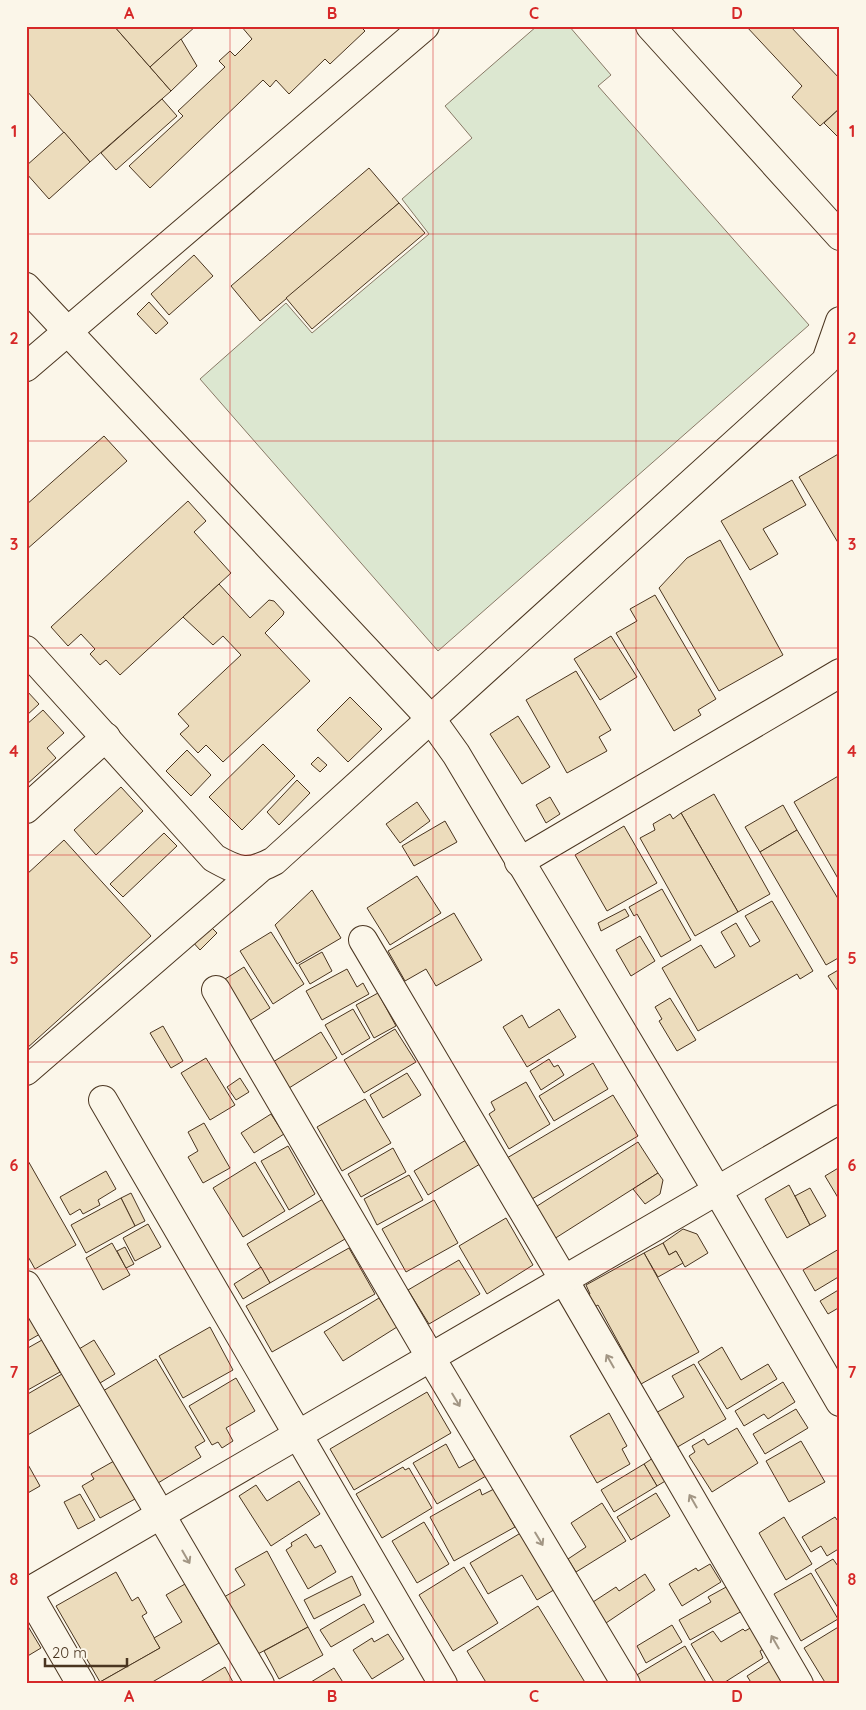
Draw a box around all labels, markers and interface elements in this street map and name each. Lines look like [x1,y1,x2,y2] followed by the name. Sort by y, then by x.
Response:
[124,3,135,23] text: A
[327,3,337,23] text: B
[529,3,539,23] text: C
[731,3,743,23] text: D
[11,121,17,141] text: 1
[849,121,855,141] text: 1
[9,328,19,348] text: 2
[847,328,857,348] text: 2
[10,534,18,554] text: 3
[848,534,856,554] text: 3
[9,741,19,761] text: 4
[847,741,857,761] text: 4
[9,948,19,968] text: 5
[847,948,857,968] text: 5
[10,1155,19,1175] text: 6
[848,1155,857,1175] text: 6
[605,1355,615,1369] one-way arrow
[10,1362,19,1382] text: 7
[848,1362,857,1382] text: 7
[451,1392,461,1406] one-way arrow
[687,1495,697,1509] one-way arrow
[535,1531,545,1545] one-way arrow
[181,1549,191,1563] one-way arrow
[10,1569,19,1589] text: 8
[848,1569,857,1589] text: 8
[45,1635,128,1667] scale bar
[769,1635,779,1649] one-way arrow
[52,1643,87,1662] text: 20 m
[124,1686,135,1706] text: A
[327,1686,337,1706] text: B
[529,1686,539,1706] text: C
[731,1686,743,1706] text: D

